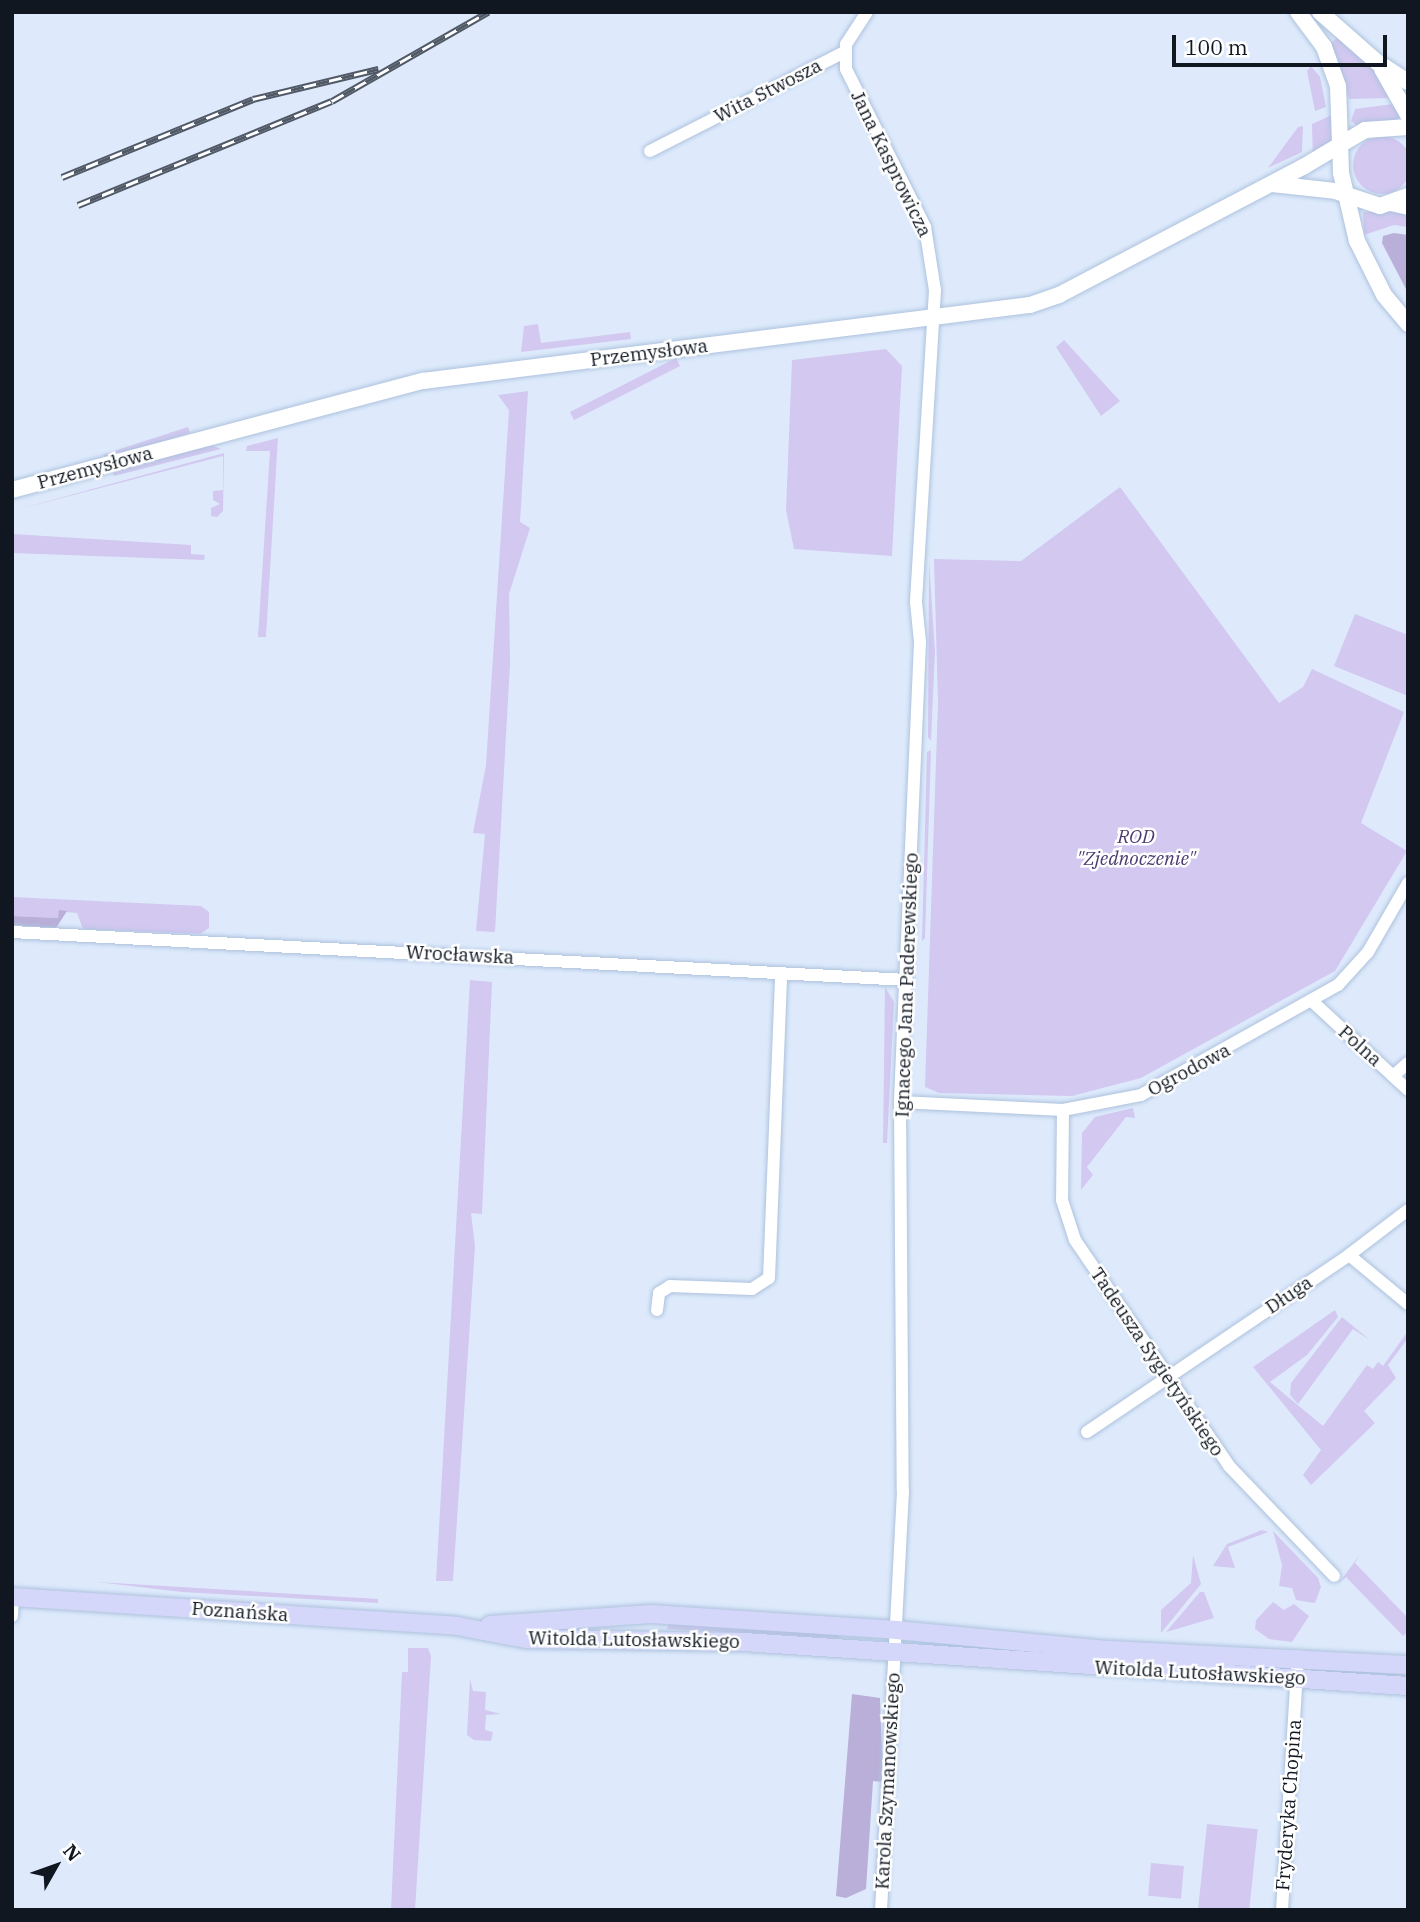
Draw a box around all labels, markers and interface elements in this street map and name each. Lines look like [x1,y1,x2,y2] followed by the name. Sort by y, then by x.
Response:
[1175,21,1390,65] scale bar
[1185,33,1248,61] text: 100 m
[710,54,826,128] street label: Wita Stwosza
[846,87,936,241] street label: Jana Kasprowicza
[589,334,709,372] street label: Przemysłowa
[35,442,155,494] street label: Przemysłowa
[1076,826,1196,870] park label: ROD "Zjednoczenie"
[891,852,923,1118] street label: Ignacego Jana Paderewskiego
[405,941,515,969] street label: Wrocławska
[1334,1021,1386,1071] street label: Polna
[1144,1039,1234,1101] street label: Ogrodowa
[1085,1263,1229,1461] street label: Tadeusza Sygietyńskiego
[1261,1271,1317,1319] street label: Długa
[191,1597,289,1627] street label: Poznańska
[528,1627,740,1653] street label: Witolda Lutosławskiego
[1094,1656,1306,1690] street label: Witolda Lutosławskiego
[871,1672,905,1890] street label: Karola Szymanowskiego
[1272,1718,1306,1892] street label: Fryderyka Chopina
[21,1831,91,1901] north arrow
[58,1839,86,1866] text: N

